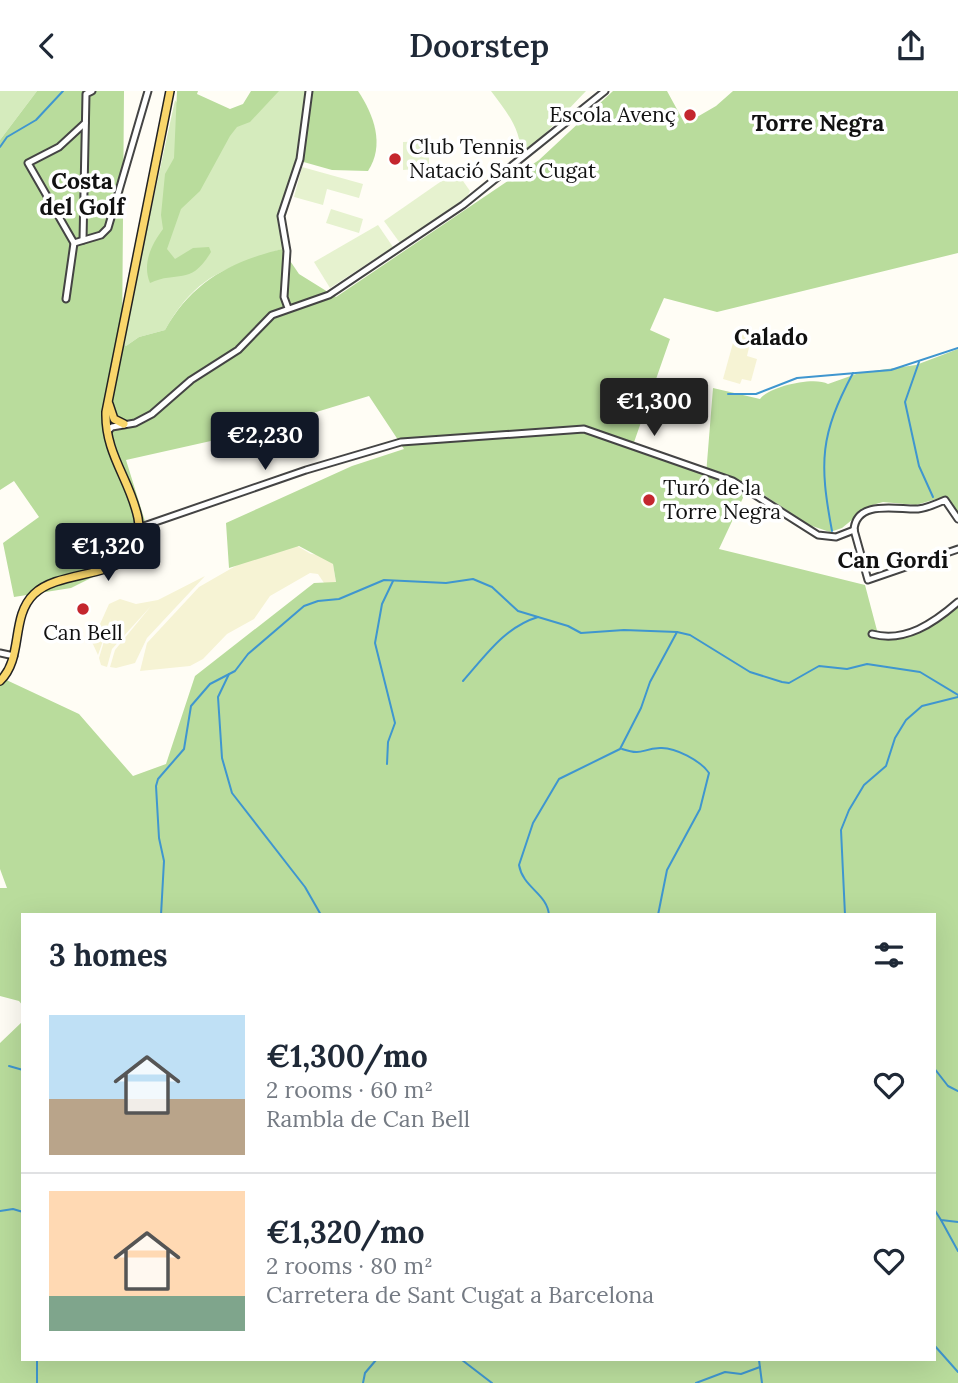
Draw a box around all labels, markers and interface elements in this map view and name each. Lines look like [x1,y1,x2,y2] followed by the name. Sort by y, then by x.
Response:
[409,25,549,66] text: Doorstep
[28,27,66,65] icon: back
[892,27,930,65] icon: share
[549,101,676,128] place label: Escola Avenç
[682,107,698,123] marker: Escola Avenç
[752,108,884,137] district label: Torre Negra
[409,133,597,184] place label: Club Tennis Natació Sant Cugat
[387,151,403,167] marker: Club Tennis Natació Sant Cugat
[39,166,126,221] district label: Costa del Golf
[734,322,808,351] district label: Calado
[597,379,711,438] pin: €1,300
[616,386,692,415] text: €1,300
[208,413,322,472] pin: €2,230
[227,420,303,449] text: €2,230
[663,474,781,525] place label: Turó de la Torre Negra
[641,492,657,508] marker: Turó de la Torre Negra
[51,524,165,583] pin: €1,320
[71,531,145,560] text: €1,320
[837,545,949,574] district label: Can Gordi
[75,601,91,617] marker: Can Bell
[43,619,123,646] place label: Can Bell
[49,936,168,974] text: 3 homes
[870,936,908,974] icon: filters
[266,1037,428,1075] text: €1,300/mo
[105,1043,189,1127] icon: home
[870,1066,908,1104] icon: heart
[266,1075,433,1104] text: 2 rooms · 60 m²
[266,1104,470,1133] text: Rambla de Can Bell
[266,1213,425,1251] text: €1,320/mo
[105,1219,189,1303] icon: home
[870,1242,908,1280] icon: heart
[266,1251,433,1280] text: 2 rooms · 80 m²
[266,1280,654,1309] text: Carretera de Sant Cugat a Barcelona

